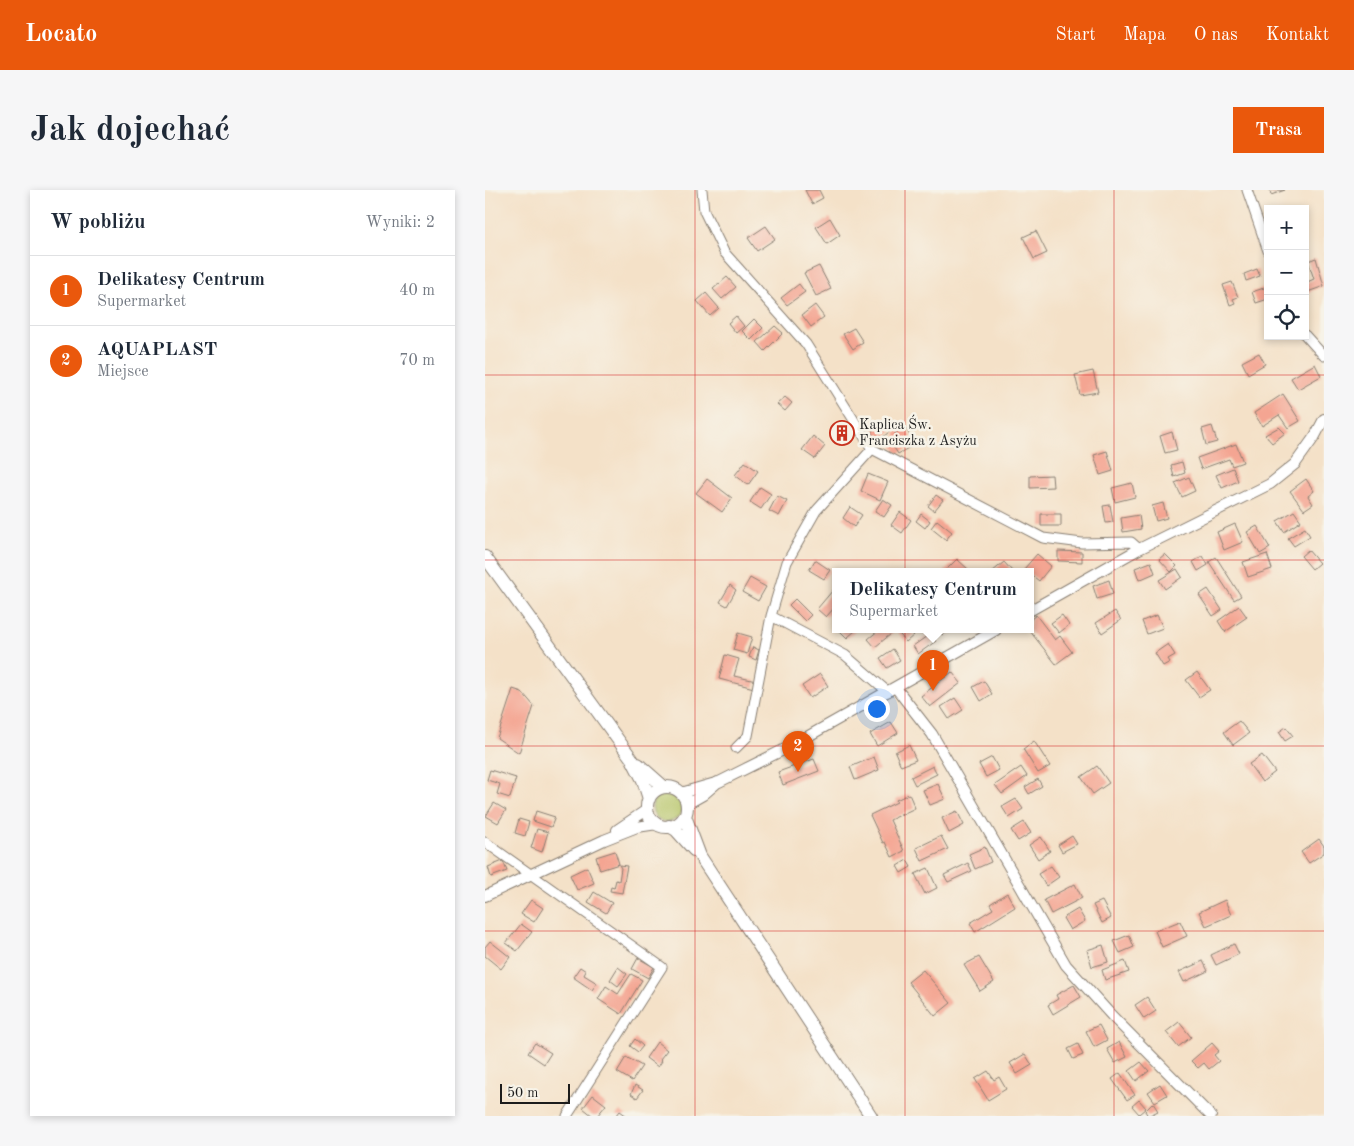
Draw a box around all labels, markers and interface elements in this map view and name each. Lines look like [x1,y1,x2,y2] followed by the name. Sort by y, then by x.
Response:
[25,23,97,47] text: Locato
[1056,26,1096,44] text: Start
[1124,26,1166,44] text: Mapa
[1194,26,1238,44] text: O nas
[1266,26,1329,44] text: Kontakt
[1233,107,1324,153] button: Trasa
[30,113,230,148] text: Jak dojechać
[1264,205,1309,340] map controls
[1264,205,1309,250] button: +
[50,212,145,233] text: W pobliżu
[366,215,435,231] text: Wyniki: 2
[1264,250,1309,295] button: −
[97,271,265,290] text: Delikatesy Centrum
[61,283,71,299] text: 1
[399,283,435,299] text: 40 m
[97,294,186,310] text: Supermarket
[1264,295,1309,340] button: locate
[97,341,217,360] text: AQUAPLAST
[61,353,71,369] text: 2
[399,353,435,369] text: 70 m
[97,364,149,380] text: Miejsce
[859,414,977,448] place label: Kaplica Św. Franciszka z Asyżu
[829,420,855,446] building icon: Kaplica Św. Franciszka z Asyżu
[832,568,1034,633] popup
[849,581,1017,600] text: Delikatesy Centrum
[849,604,938,620] text: Supermarket
[917,650,949,691] pin: 1
[864,696,890,722] your location
[782,731,814,772] pin: 2
[500,1081,570,1104] scale bar
[507,1086,538,1100] text: 50 m

